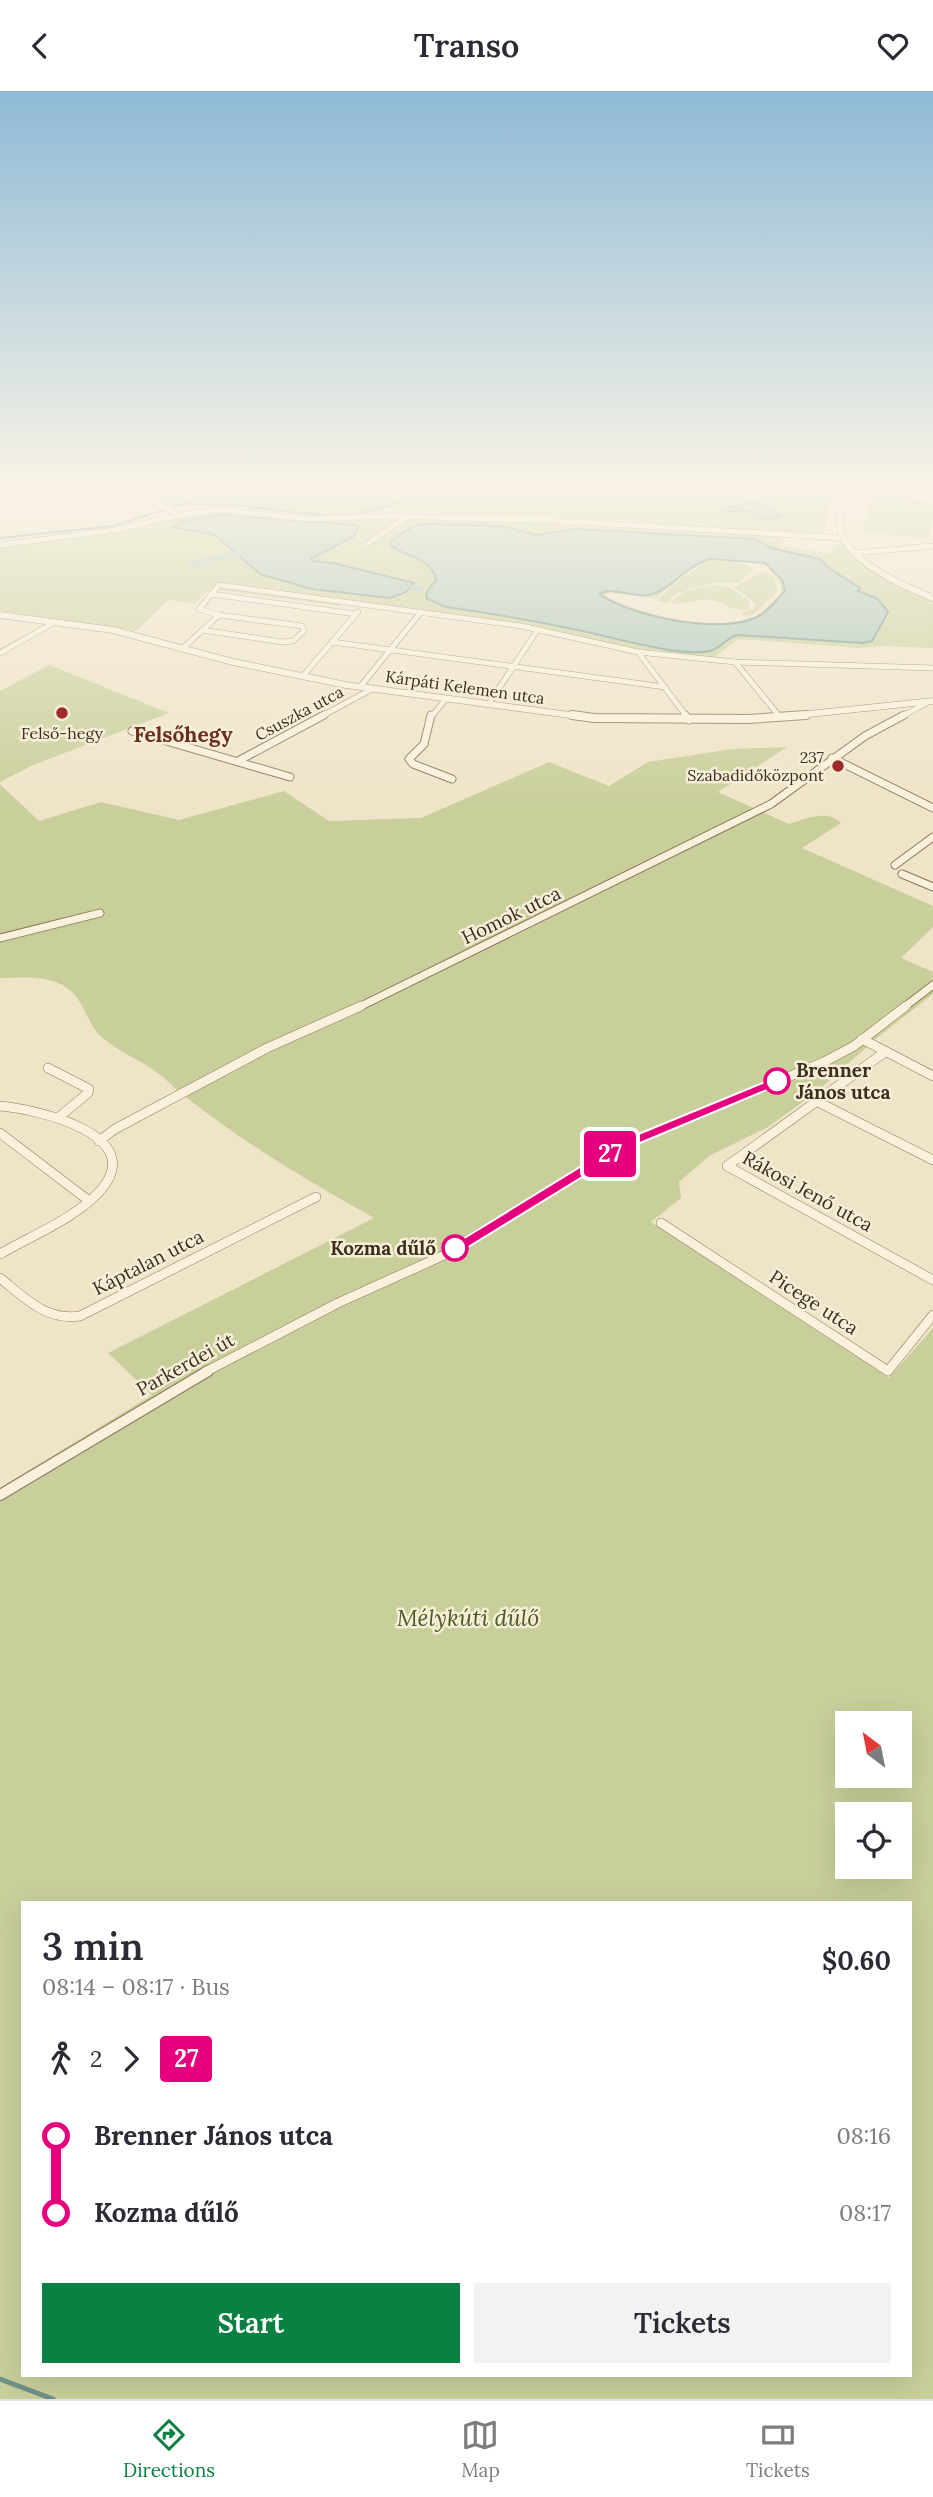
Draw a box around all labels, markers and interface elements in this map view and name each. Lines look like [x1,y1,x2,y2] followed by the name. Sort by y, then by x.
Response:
[414,25,519,66] text: Transo
[21,27,59,65] icon: back
[874,27,912,65] icon: heart
[384,666,546,708] street label: Kárpáti Kelemen utca
[251,681,347,745] street label: Csuszka utca
[54,705,70,721] marker: Felső-hegy
[133,721,233,748] district label: Felsőhegy
[21,723,104,743] place label: Felső-hegy
[687,747,825,785] place label: 237 Szabadidőközpont
[830,758,846,774] marker: 237 Szabadidőközpont
[457,881,565,949] street label: Homok utca
[796,1058,890,1104] place label: Brenner János utca
[764,1068,790,1094] marker: Brenner János utca
[578,1131,642,1177] line badge: 27
[598,1138,622,1169] text: 27
[739,1145,878,1237] street label: Rákosi Jenő utca
[88,1224,208,1300] street label: Káptalan utca
[442,1235,468,1261] marker: Kozma dűlő
[330,1236,436,1260] place label: Kozma dűlő
[765,1264,863,1340] street label: Picege utca
[132,1327,239,1401] street label: Parkerdei út
[397,1603,539,1632] park label: Mélykúti dűlő
[835,1711,912,1789] north arrow
[835,1711,912,1879] map controls
[835,1802,912,1879] button: locate
[42,1922,144,1970] text: 3 min
[822,1944,891,1977] text: $0.60
[42,1972,230,2001] text: 08:14 – 08:17 · Bus
[42,2040,80,2078] icon: walk
[112,2040,150,2078] icon: forward
[174,2043,198,2074] text: 27
[90,2044,102,2073] text: 2
[94,2119,333,2152] text: Brenner János utca
[836,2121,891,2150] text: 08:16
[94,2196,239,2229] text: Kozma dűlő
[839,2198,891,2227] text: 08:17
[42,2283,460,2363] button: Start
[474,2283,891,2363] button: Tickets
[123,2416,215,2482] tab: Directions
[461,2416,500,2482] tab: Map
[746,2416,810,2482] tab: Tickets

